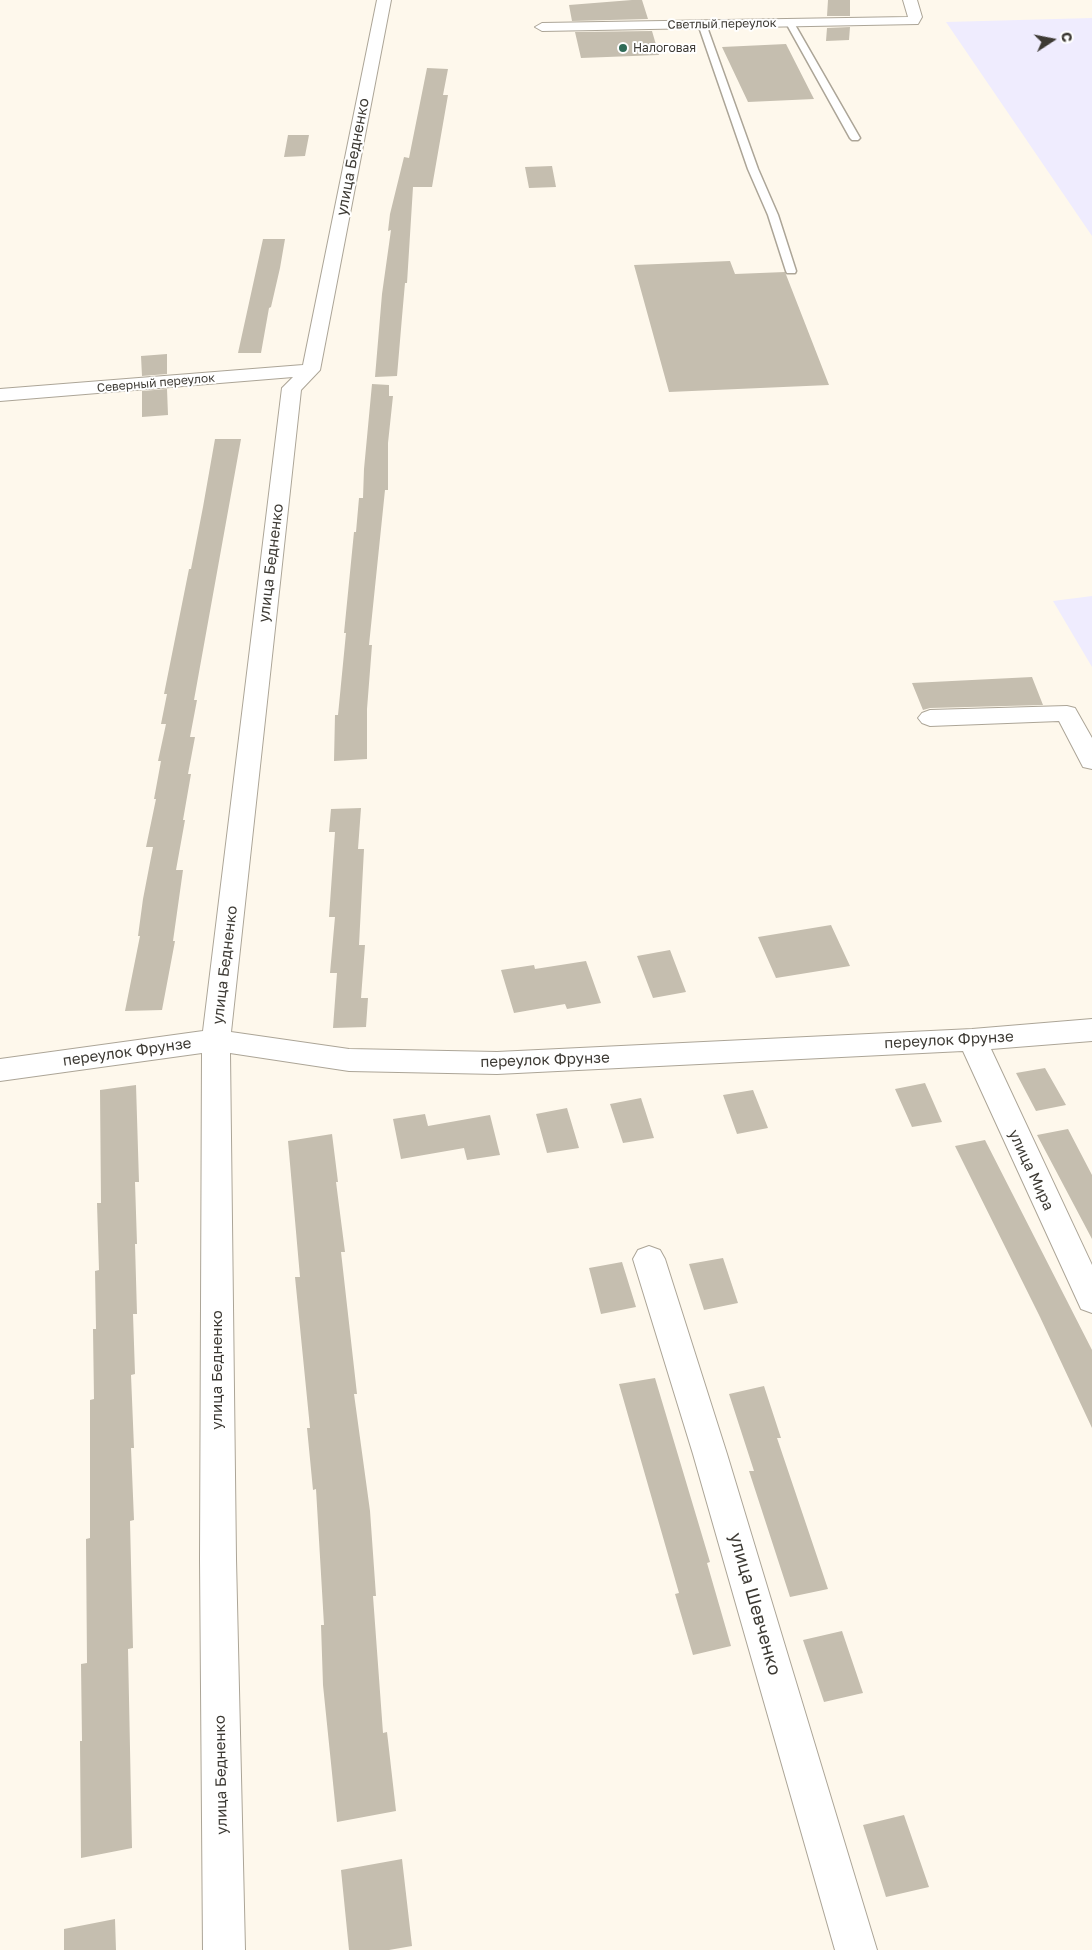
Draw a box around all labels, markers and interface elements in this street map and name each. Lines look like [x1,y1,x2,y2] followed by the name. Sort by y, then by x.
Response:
[1027,15,1077,65] north arrow
[667,16,777,32] street label: Светлый переулок
[1058,31,1077,44] text: С
[633,41,696,55] place label: Налоговая
[617,42,629,54] marker: Налоговая
[333,97,373,217] street label: улица Бедненко
[96,371,216,395] street label: Северный переулок
[255,503,287,623] street label: улица Бедненко
[209,905,241,1025] street label: улица Бедненко
[884,1028,1014,1052] street label: переулок Фрунзе
[62,1034,192,1070] street label: переулок Фрунзе
[480,1049,610,1071] street label: переулок Фрунзе
[1004,1127,1058,1213] street label: улица Мира
[208,1310,226,1430] street label: улица Бедненко
[724,1530,786,1678] street label: улица Шевченко
[211,1715,231,1835] street label: улица Бедненко

